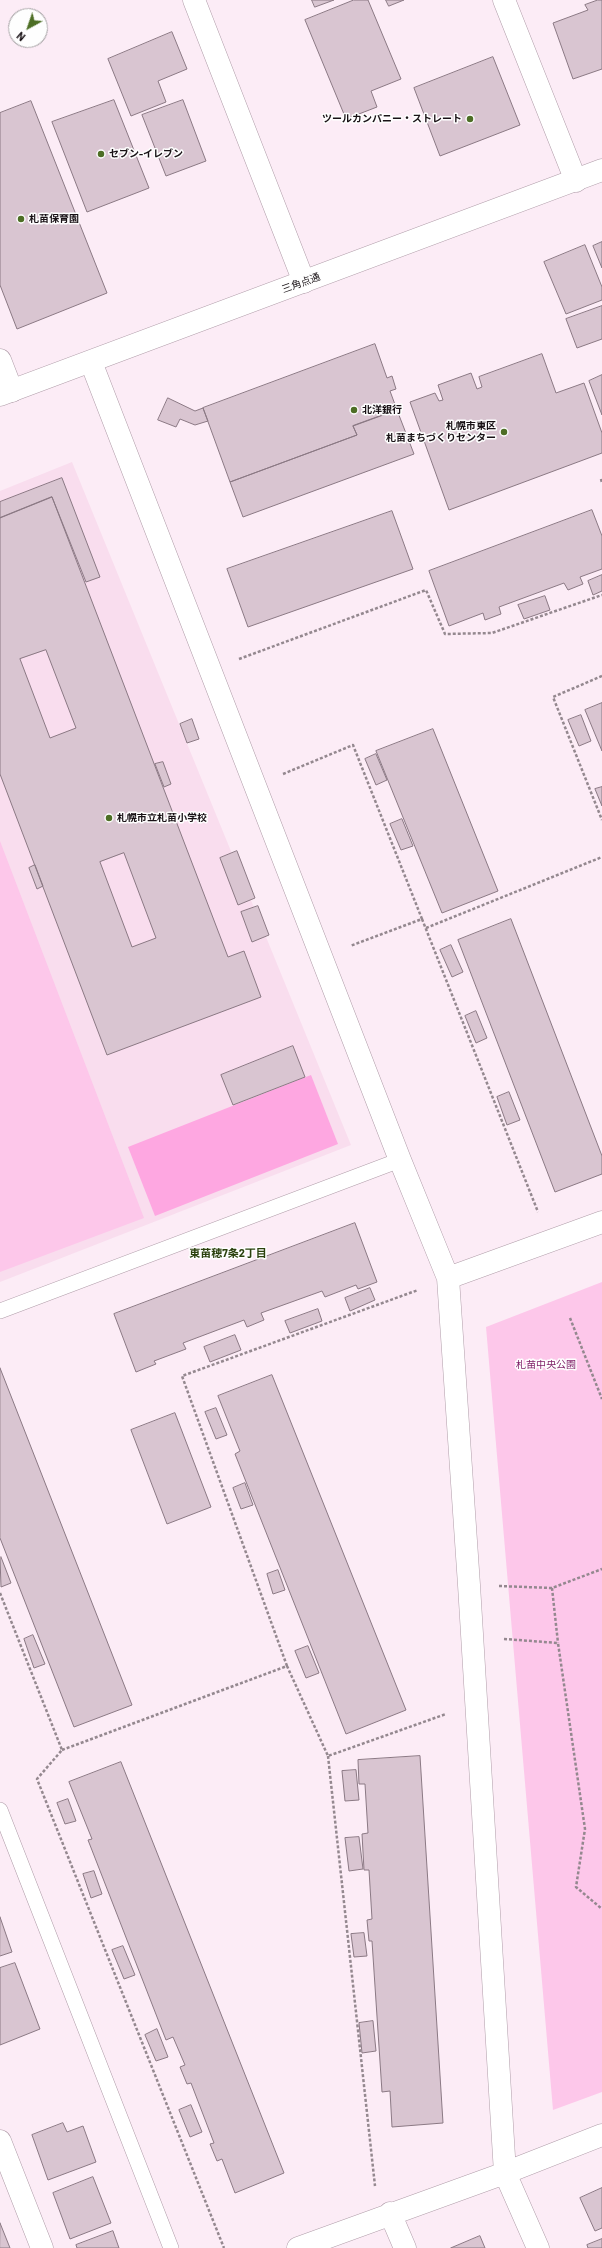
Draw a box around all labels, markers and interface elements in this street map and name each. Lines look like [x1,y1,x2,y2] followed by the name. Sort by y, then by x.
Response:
[8,8,48,48] north arrow
[14,29,28,44] text: N
[322,113,462,125] place label: ツールカンパニー・ストレート
[465,114,475,124] marker: ツールカンパニー・ストレート
[109,148,183,160] place label: セブン-イレブン
[96,149,106,159] marker: セブン-イレブン
[29,213,79,225] place label: 札苗保育園
[16,214,26,224] marker: 札苗保育園
[280,271,322,295] street label: 三角点通
[362,404,402,416] place label: 北洋銀行
[349,405,359,415] marker: 北洋銀行
[386,420,496,444] place label: 札幌市東区 札苗まちづくりセンター
[499,427,509,437] marker: 札幌市東区 札苗まちづくりセンター
[117,812,207,824] place label: 札幌市立札苗小学校
[104,813,114,823] marker: 札幌市立札苗小学校
[189,1246,267,1260] district label: 東苗穂7条2丁目
[516,1359,576,1371] park label: 札苗中央公園

